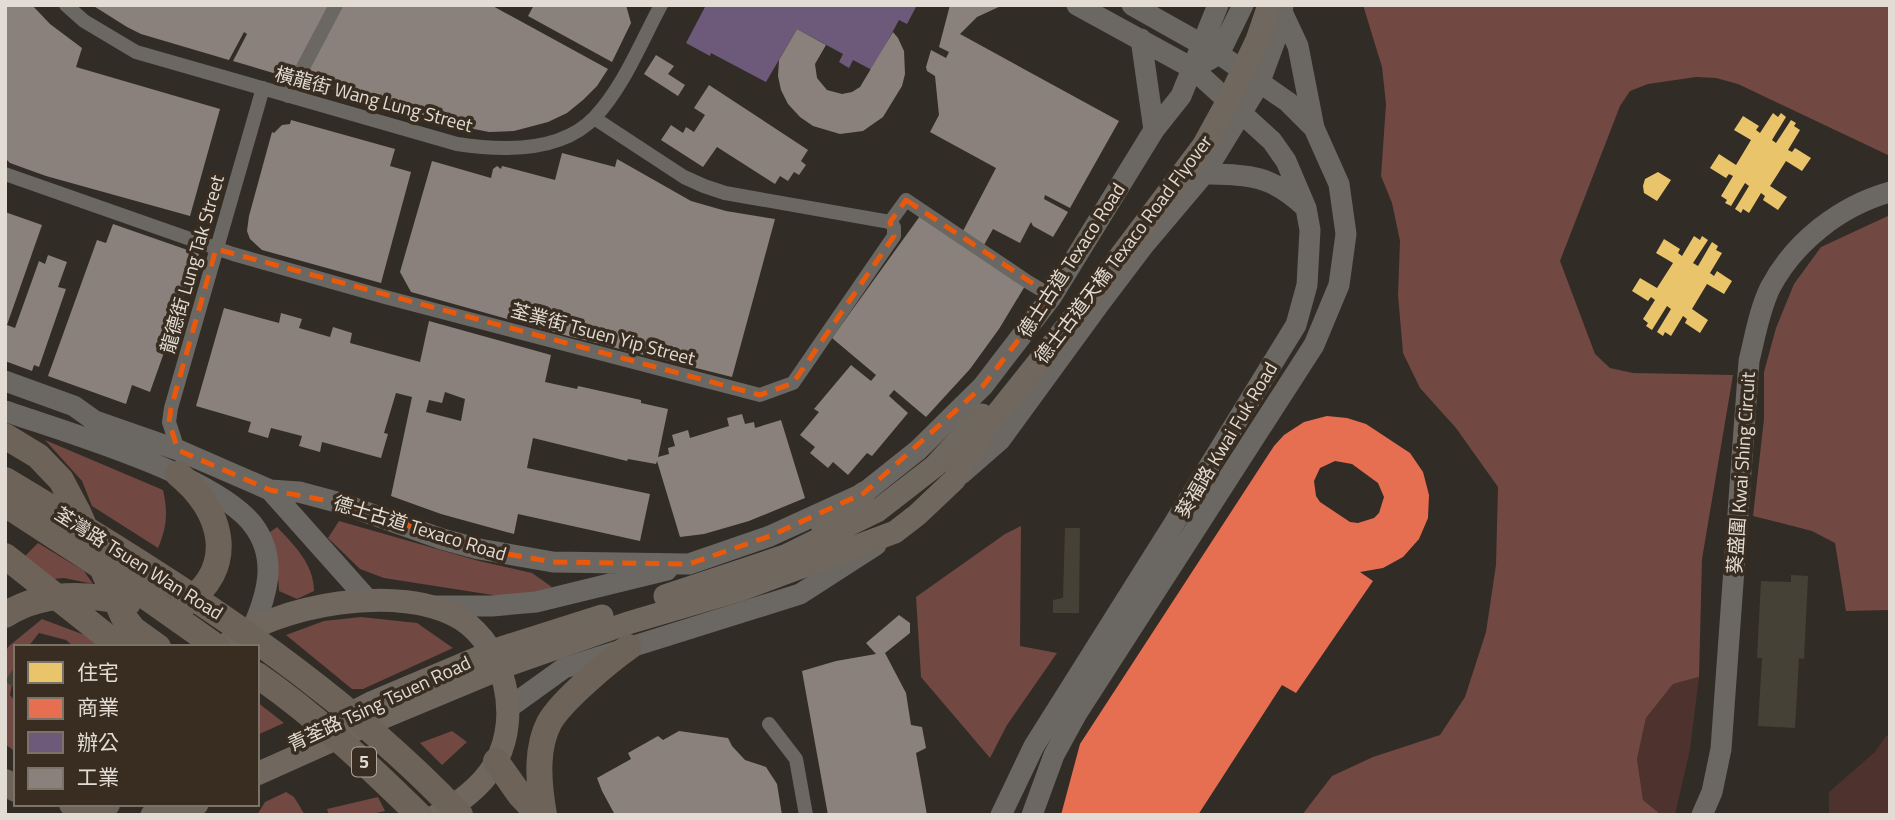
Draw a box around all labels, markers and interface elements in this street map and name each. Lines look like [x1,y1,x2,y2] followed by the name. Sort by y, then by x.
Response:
[272,58,477,139] street label: 橫龍街 Wang Lung Street
[1027,128,1219,369] street label: 德士古道天橋 Texaco Road Flyover
[152,171,231,357] street label: 龍德街 Lung Tak Street
[1010,177,1132,343] street label: 德士古道 Texaco Road
[508,295,699,372] street label: 荃業街 Tsuen Yip Street
[1167,356,1284,523] street label: 葵福路 Kwai Fuk Road
[1719,371,1762,575] street label: 葵盛圍 Kwai Shing Circuit
[330,487,510,568] street label: 德士古道 Texaco Road
[49,499,229,626] street label: 荃灣路 Tsuen Wan Road
[14,645,259,806] legend
[282,647,475,758] street label: 青荃路 Tsing Tsuen Road
[77,656,119,688] text: 住宅
[77,691,119,723] text: 商業
[77,726,119,758] text: 辦公
[352,748,376,776] road number: 5
[77,761,119,793] text: 工業

